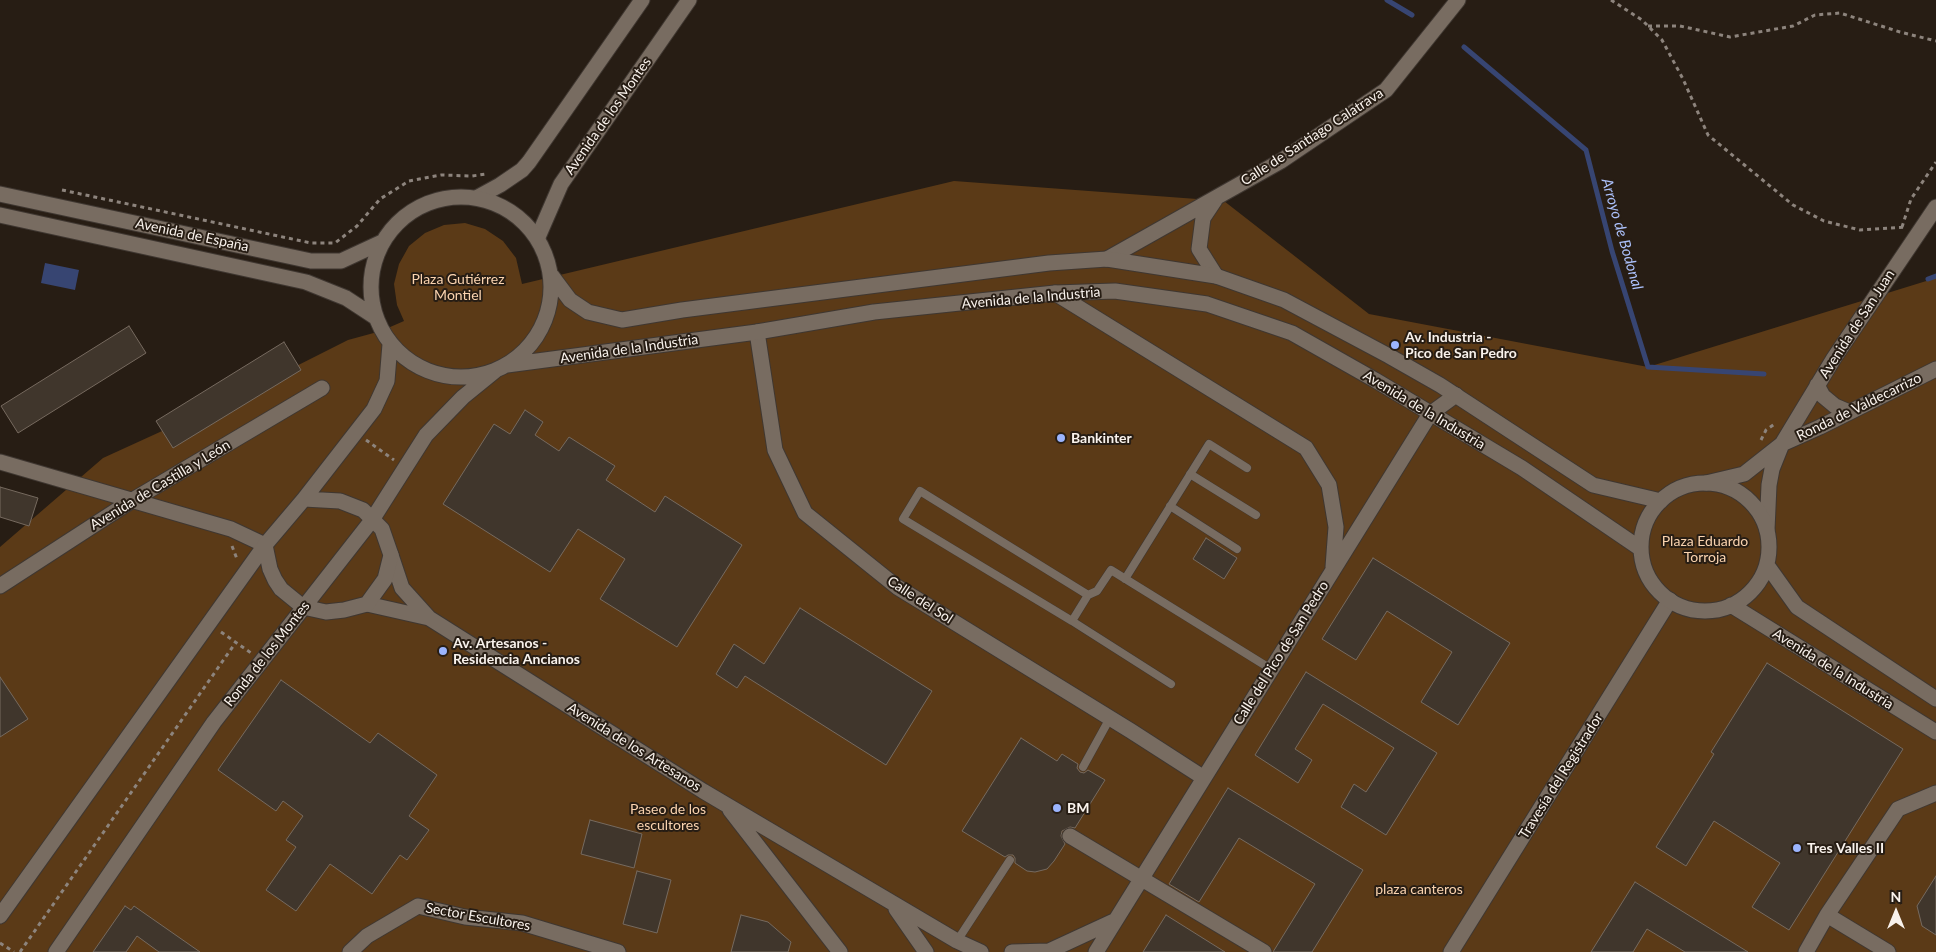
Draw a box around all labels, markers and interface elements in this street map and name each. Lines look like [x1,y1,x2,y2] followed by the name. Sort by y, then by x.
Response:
[561,54,655,178] street label: Avenida de los Montes
[1238,85,1386,189] street label: Calle de Santiago Calatrava
[1597,176,1647,292] water label: Arroyo de Bodonal
[134,215,250,255] street label: Avenida de España
[1816,267,1898,381] street label: Avenida de San Juan
[411,271,505,304] park label: Plaza Gutiérrez Montiel
[961,284,1101,312] street label: Avenida de la Industria
[1405,329,1517,362] place label: Av. Industria - Pico de San Pedro
[559,331,699,367] street label: Avenida de la Industria
[1389,339,1401,351] marker: Av. Industria - Pico de San Pedro
[1360,367,1488,453] street label: Avenida de la Industria
[1794,370,1924,444] street label: Ronda de Valdecarrizo
[1071,430,1132,446] place label: Bankinter
[1055,432,1067,444] marker: Bankinter
[87,436,233,534] street label: Avenida de Castilla y León
[1662,533,1748,566] park label: Plaza Eduardo Torroja
[884,573,956,627] street label: Calle del Sol
[1230,578,1332,728] street label: Calle del Pico de San Pedro
[221,598,313,710] street label: Ronda de los Montes
[1769,625,1897,713] street label: Avenida de la Industria
[453,635,580,668] place label: Av. Artesanos - Residencia Ancianos
[437,645,449,657] marker: Av. Artesanos - Residencia Ancianos
[564,699,704,795] street label: Avenida de los Artesanos
[1515,710,1607,842] street label: Travesía del Registrador
[1067,800,1089,816] place label: BM
[630,801,706,834] park label: Paseo de los escultores
[1051,802,1063,814] marker: BM
[1807,840,1884,856] place label: Tres Valles II
[1791,842,1803,854] marker: Tres Valles II
[1375,881,1463,897] park label: plaza canteros
[1871,887,1921,937] north arrow
[1891,888,1901,905] text: N
[424,900,532,934] street label: Sector Escultores

